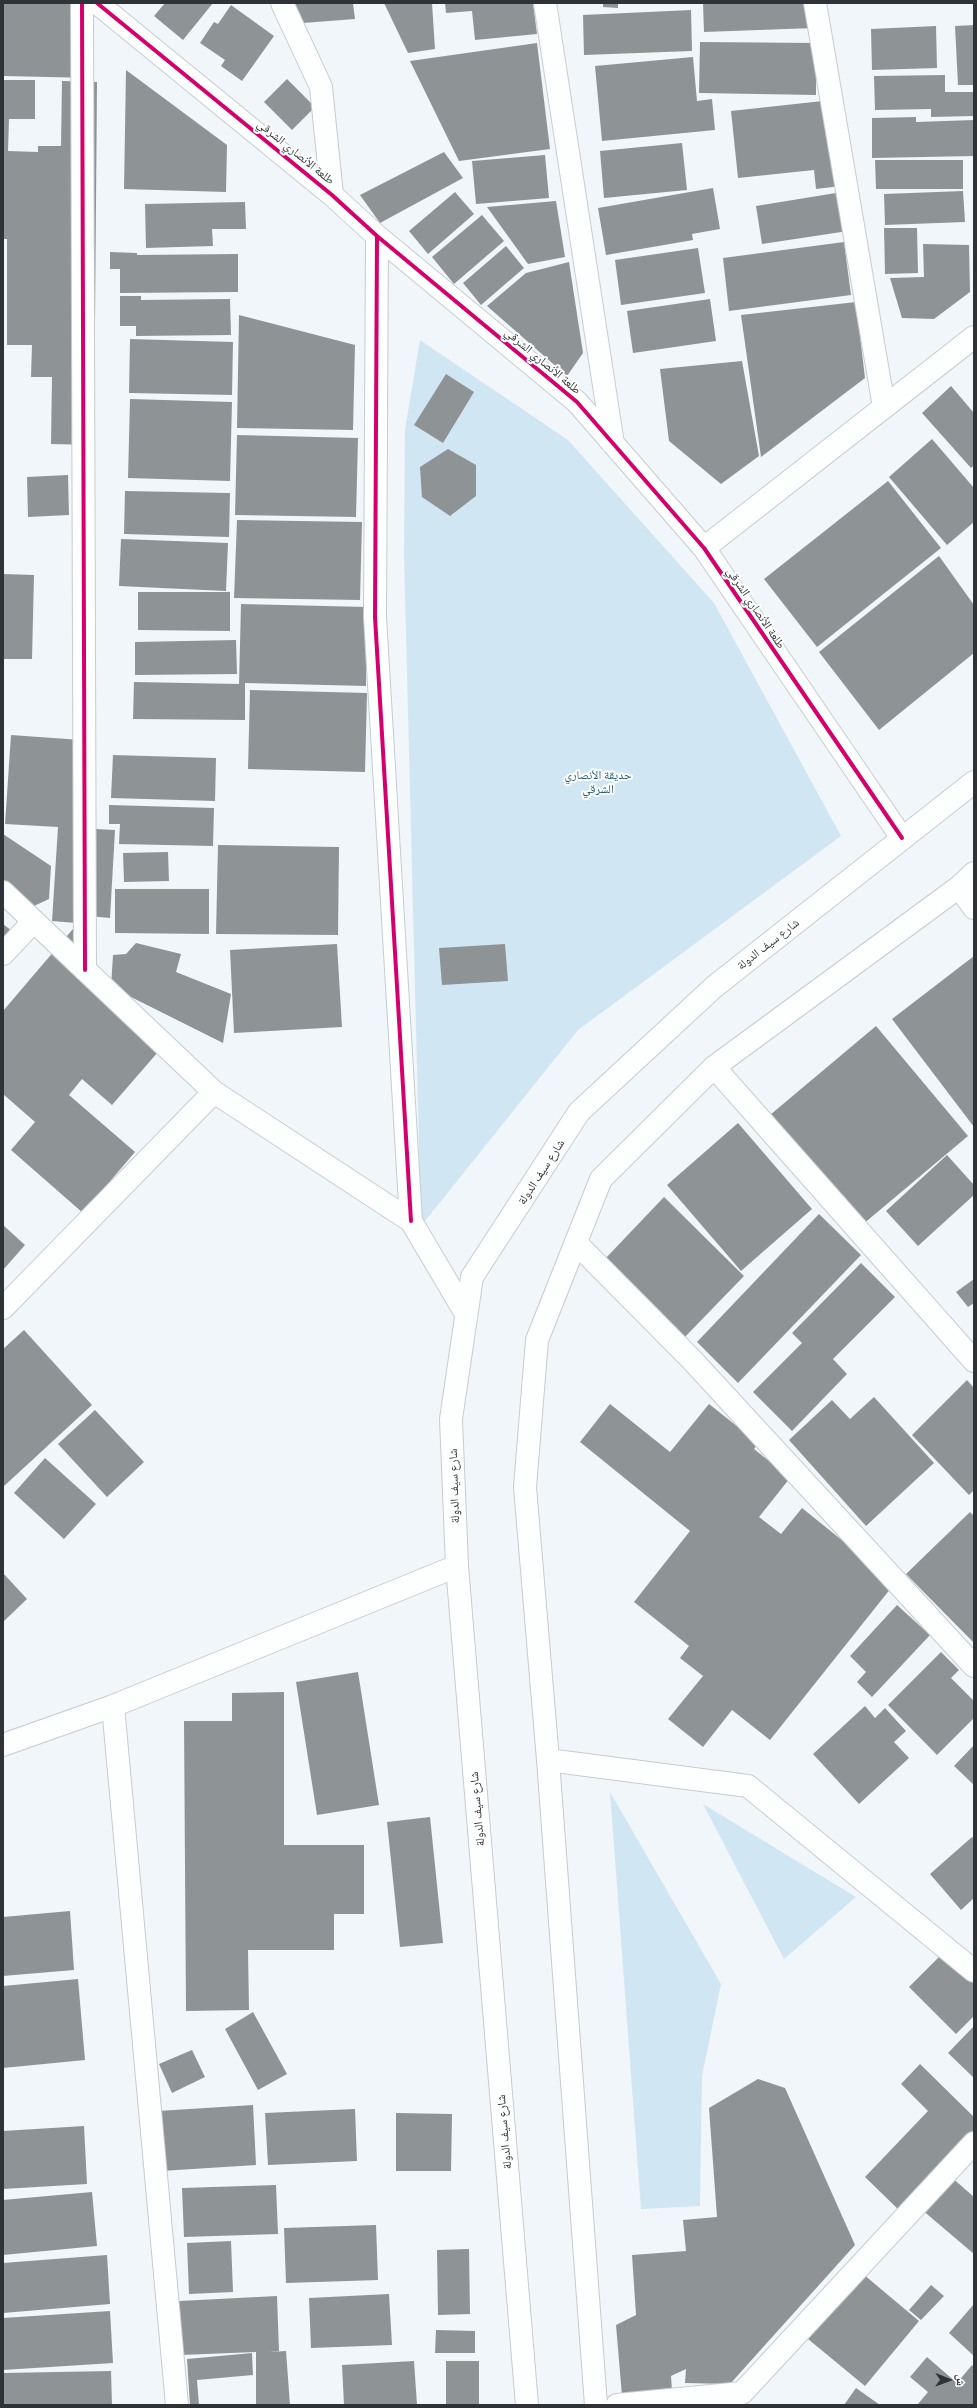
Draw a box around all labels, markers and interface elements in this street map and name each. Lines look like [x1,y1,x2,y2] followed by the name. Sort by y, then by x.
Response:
[255,117,337,187] street label: طلعة الأنصاري الشرقي
[502,325,584,397] street label: طلعة الأنصاري الشرقي
[723,565,789,651] street label: طلعة الأنصاري الشرقي
[564,768,632,796] park label: حديقة الأنصاري الشرقي
[734,915,802,973] street label: شارع سيف الدولة
[515,1137,567,1207] street label: شارع سيف الدولة
[445,1448,463,1524] street label: شارع سيف الدولة
[467,1771,487,1847] street label: شارع سيف الدولة
[494,2094,514,2170] street label: شارع سيف الدولة
[929,2360,969,2400] north arrow
[955,2374,967,2386] text: ش

